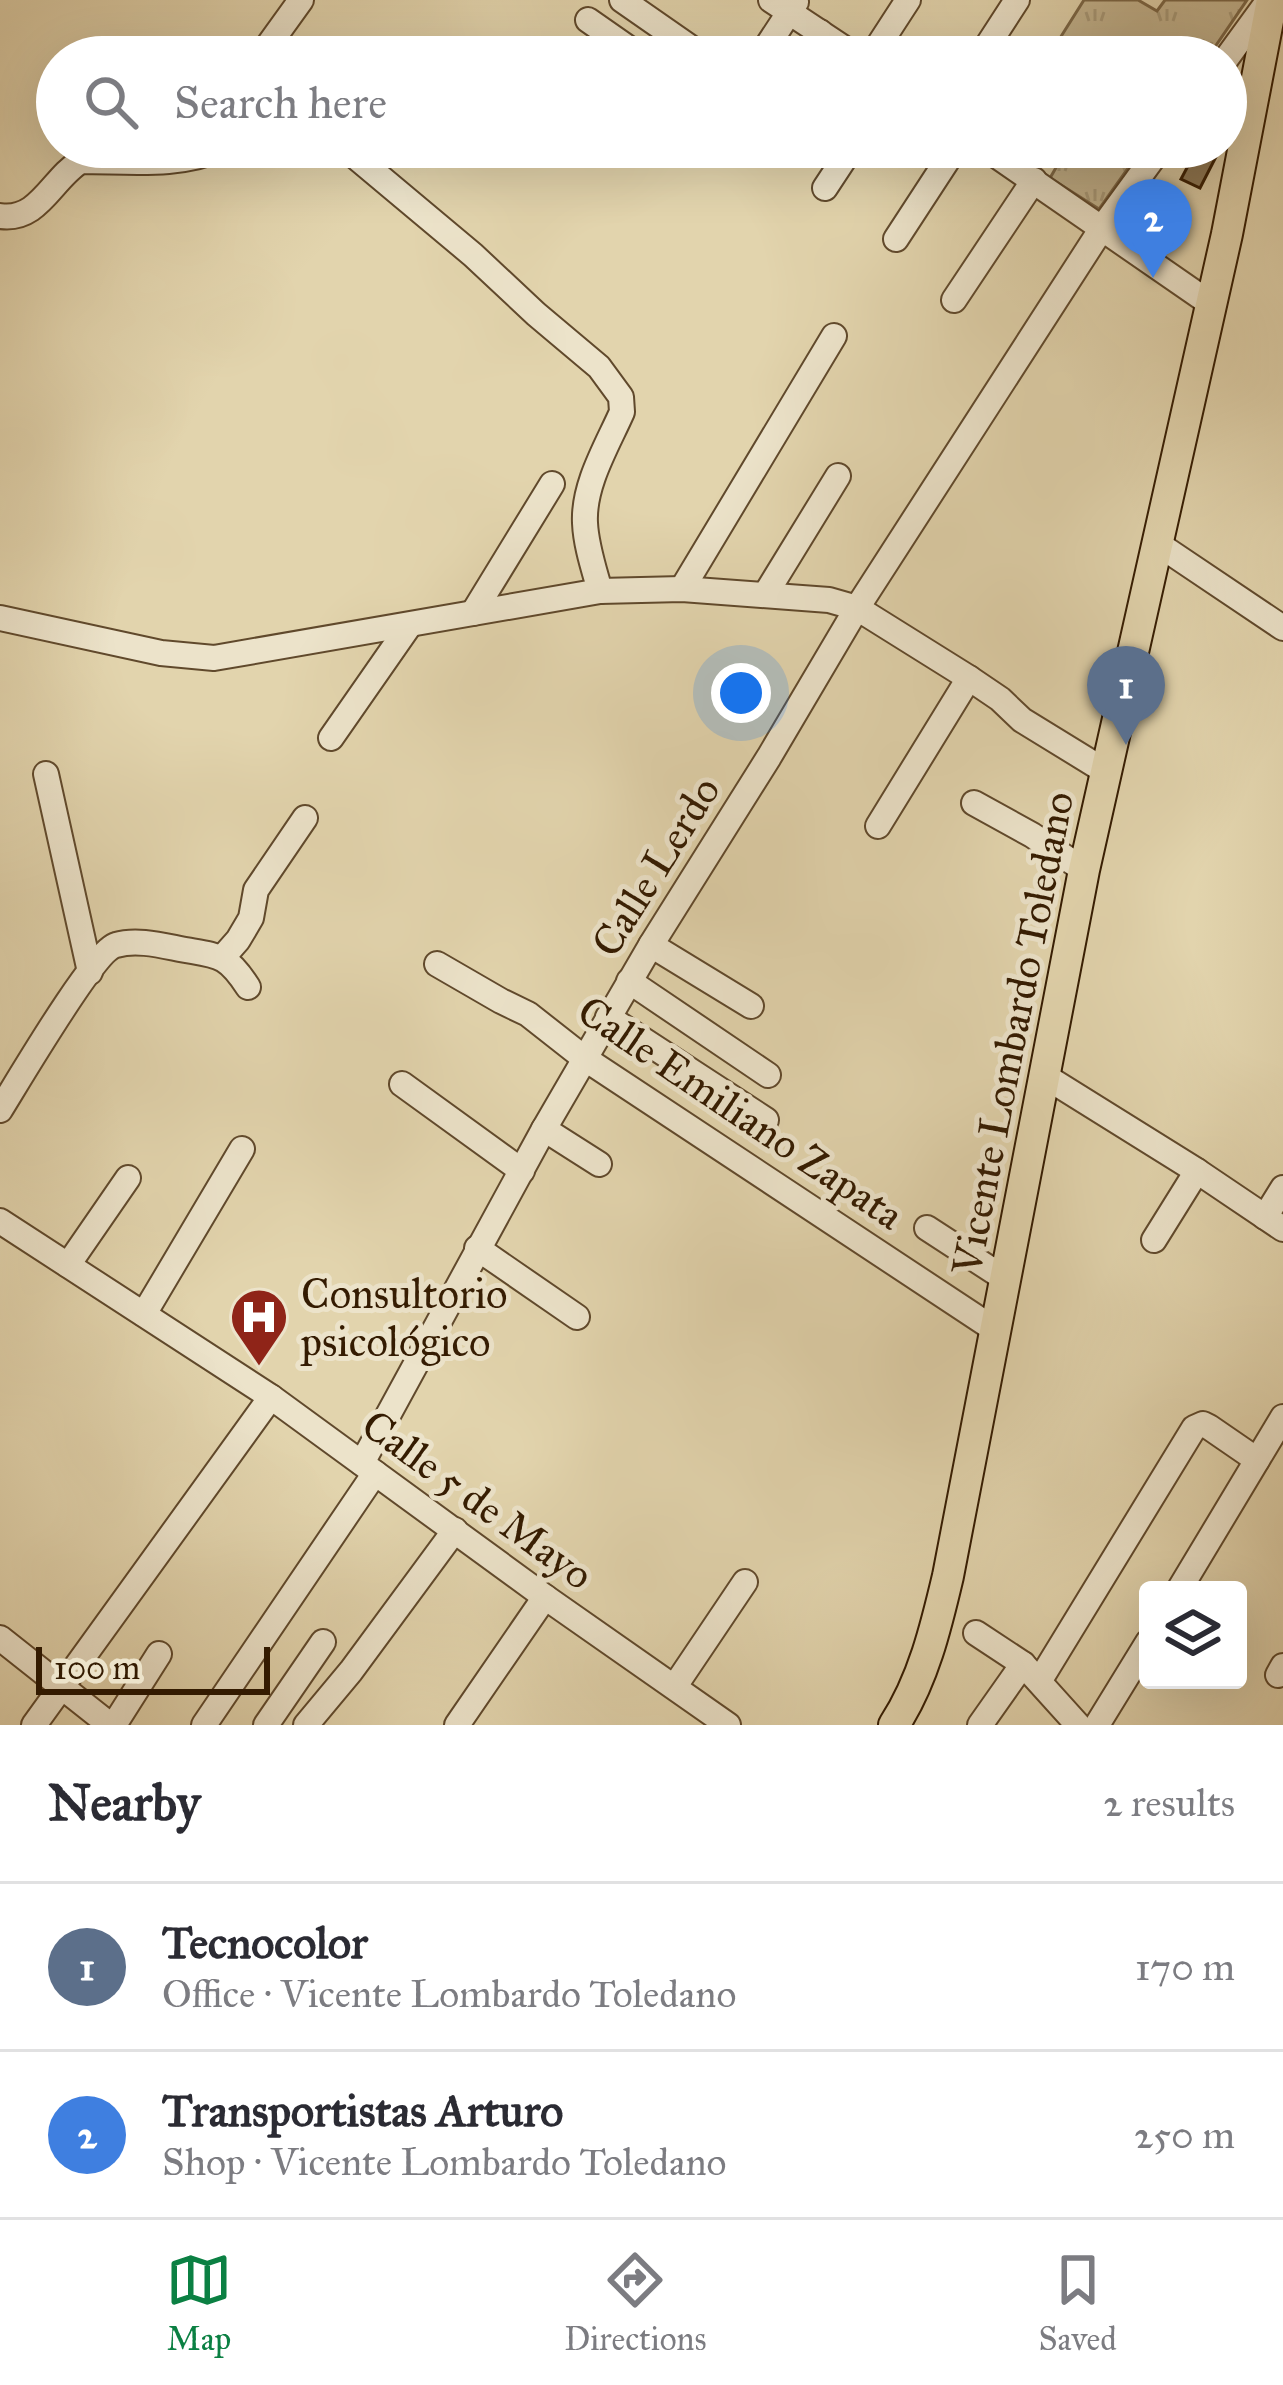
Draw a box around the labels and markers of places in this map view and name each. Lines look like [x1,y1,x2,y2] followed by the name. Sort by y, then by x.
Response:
[1114,179,1192,278] pin: 2
[1087,646,1165,745] pin: 1
[300,1268,508,1368] place label: Consultorio psicológico
[228,1286,290,1368] hospital icon: Consultorio psicológico

